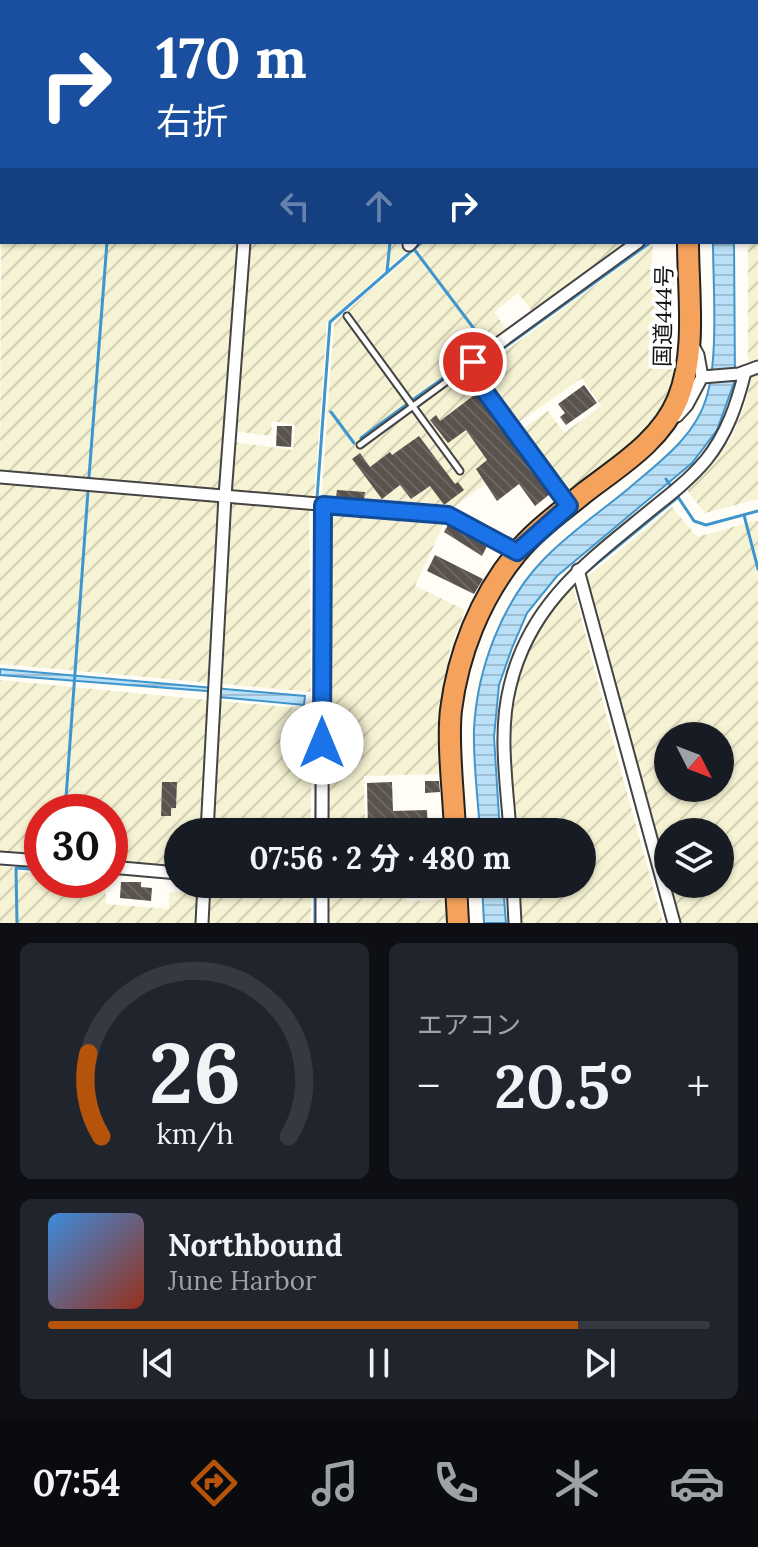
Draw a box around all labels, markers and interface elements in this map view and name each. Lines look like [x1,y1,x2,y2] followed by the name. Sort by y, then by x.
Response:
[156,22,307,93] text: 170 m
[24,32,128,136] icon: right
[156,98,228,144] text: 右折
[273,184,317,228] icon: left
[357,184,401,228] icon: ahead
[441,184,485,228] icon: right
[648,265,678,367] street label: 国道444号
[439,328,507,396] pin
[451,340,495,384] icon: arrive
[280,701,364,785] position arrow
[654,722,734,802] north arrow
[654,722,734,898] map controls
[24,794,128,898] speed limit sign: 30
[654,818,734,898] button: layers
[249,839,511,877] text: 07:56 · 2 分 · 480 m
[417,1008,521,1041] text: エアコン
[148,1019,241,1126] text: 26
[494,1048,633,1124] text: 20.5°
[417,1058,440,1114] text: −
[687,1058,710,1114] text: +
[156,1115,233,1152] text: km/h
[168,1226,343,1264] text: Northbound
[168,1264,316,1297] text: June Harbor
[136,1341,180,1385] icon: previous
[357,1341,401,1385] icon: pause
[578,1341,622,1385] icon: next
[186,1455,242,1511] icon: directions
[307,1455,363,1511] icon: music
[428,1455,484,1511] icon: phone
[549,1455,605,1511] icon: climate
[669,1455,725,1511] icon: car
[32,1460,121,1506] text: 07:54

